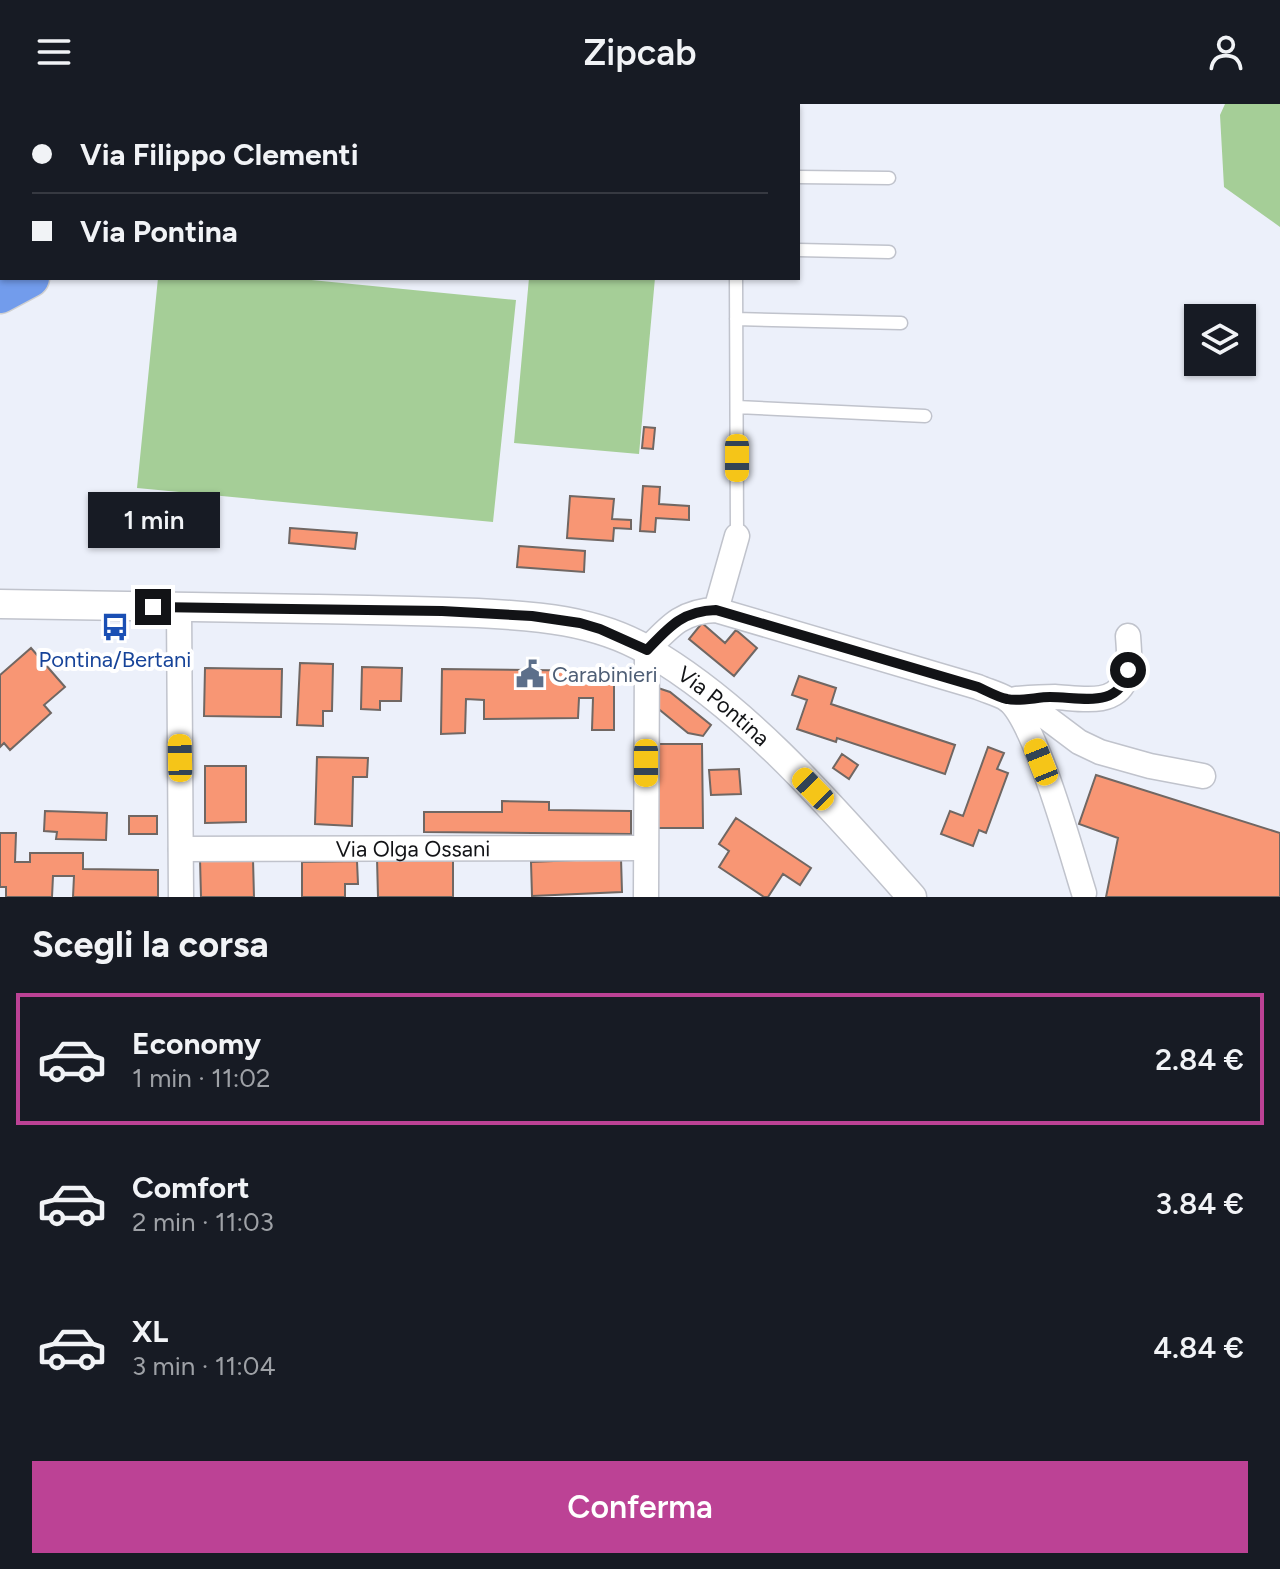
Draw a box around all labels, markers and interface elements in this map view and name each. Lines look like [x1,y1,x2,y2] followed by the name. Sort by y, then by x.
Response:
[32,30,76,74] icon: menu
[1204,30,1248,74] icon: person
[583,31,697,74] text: Zipcab
[80,136,359,173] text: Via Filippo Clementi
[80,213,238,250] text: Via Pontina
[1184,304,1256,376] map controls
[1184,304,1256,376] button: layers
[725,434,749,482] car
[87,491,219,547] callout: 1 min
[124,504,184,536] text: 1 min
[135,589,171,625] route end
[100,612,130,642] bus stop icon: Pontina/Bertani
[39,646,191,673] place label: Pontina/Bertani
[1110,652,1146,688] route start
[515,659,545,689] public building icon: Carabinieri
[673,660,776,752] street label: Via Pontina
[552,661,658,688] place label: Carabinieri
[168,734,192,782] car
[1021,735,1061,789] car
[634,739,658,787] car
[788,763,838,815] car
[336,835,490,862] street label: Via Olga Ossani
[32,923,269,966] text: Scegli la corsa
[36,1023,108,1095] icon: car
[132,1025,261,1062] text: Economy
[1155,1041,1244,1078] text: 2.84 €
[132,1062,271,1094] text: 1 min · 11:02
[36,1167,108,1239] icon: car
[132,1169,250,1206] text: Comfort
[1156,1185,1244,1222] text: 3.84 €
[132,1206,274,1238] text: 2 min · 11:03
[36,1311,108,1383] icon: car
[132,1313,168,1350] text: XL
[1153,1329,1244,1366] text: 4.84 €
[132,1350,276,1382] text: 3 min · 11:04
[32,1461,1248,1553] button: Conferma

